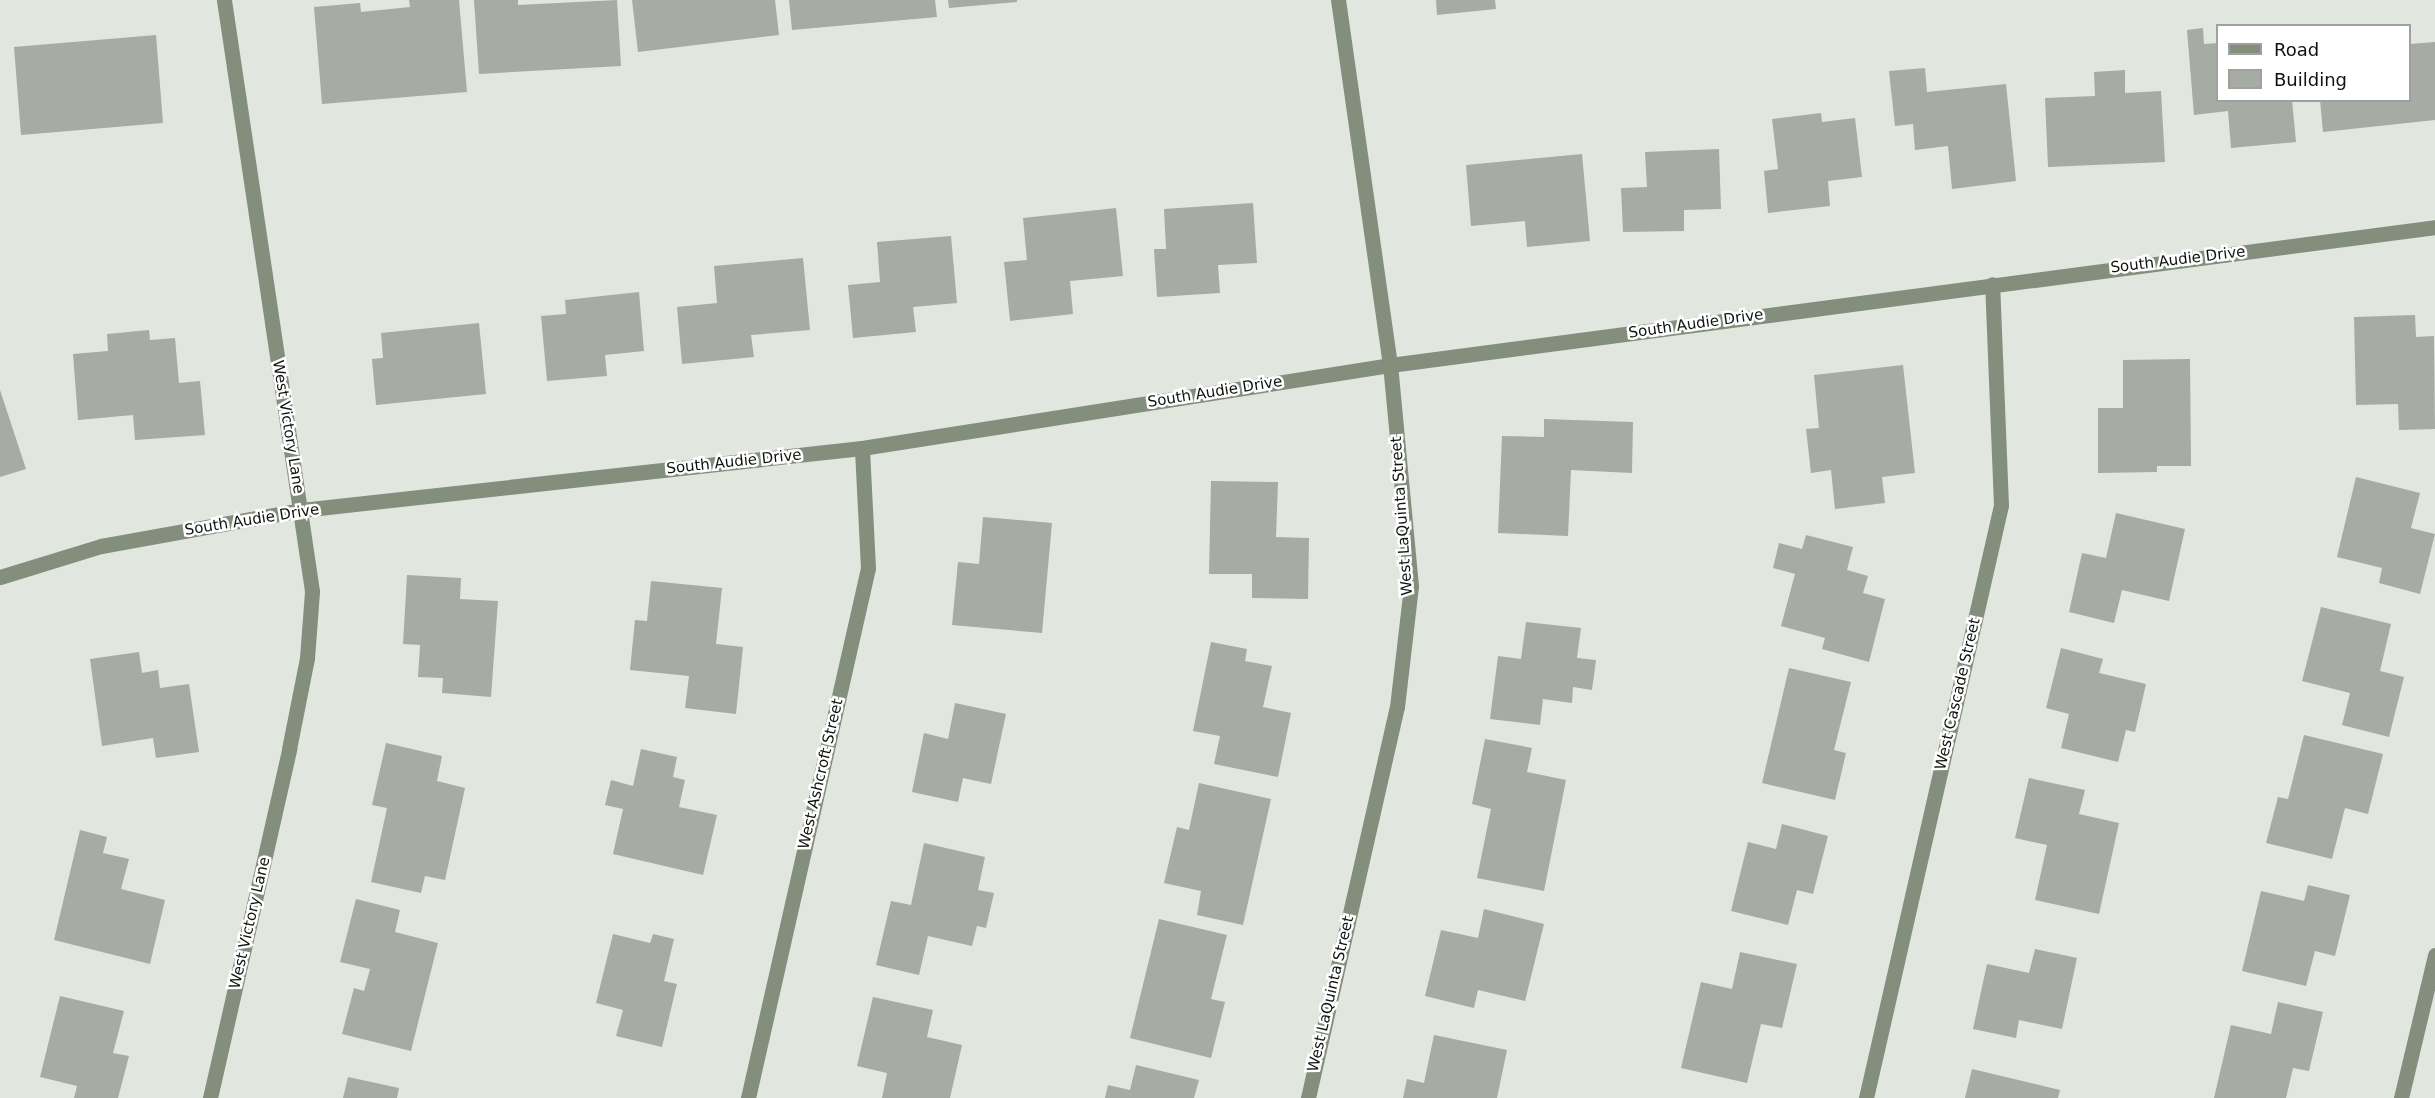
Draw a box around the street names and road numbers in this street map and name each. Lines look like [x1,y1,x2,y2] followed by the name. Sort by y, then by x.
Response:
[2110,243,2246,277] street label: South Audie Drive
[1628,306,1764,342] street label: South Audie Drive
[269,359,307,495] street label: West Victory Lane
[1147,372,1283,412] street label: South Audie Drive
[1387,436,1417,596] street label: West LaQuinta Street
[666,446,802,478] street label: South Audie Drive
[184,500,320,540] street label: South Audie Drive
[1932,616,1984,772] street label: West Cascade Street
[795,697,847,851] street label: West Ashcroft Street
[226,855,274,991] street label: West Victory Lane
[1304,914,1358,1074] street label: West LaQuinta Street

